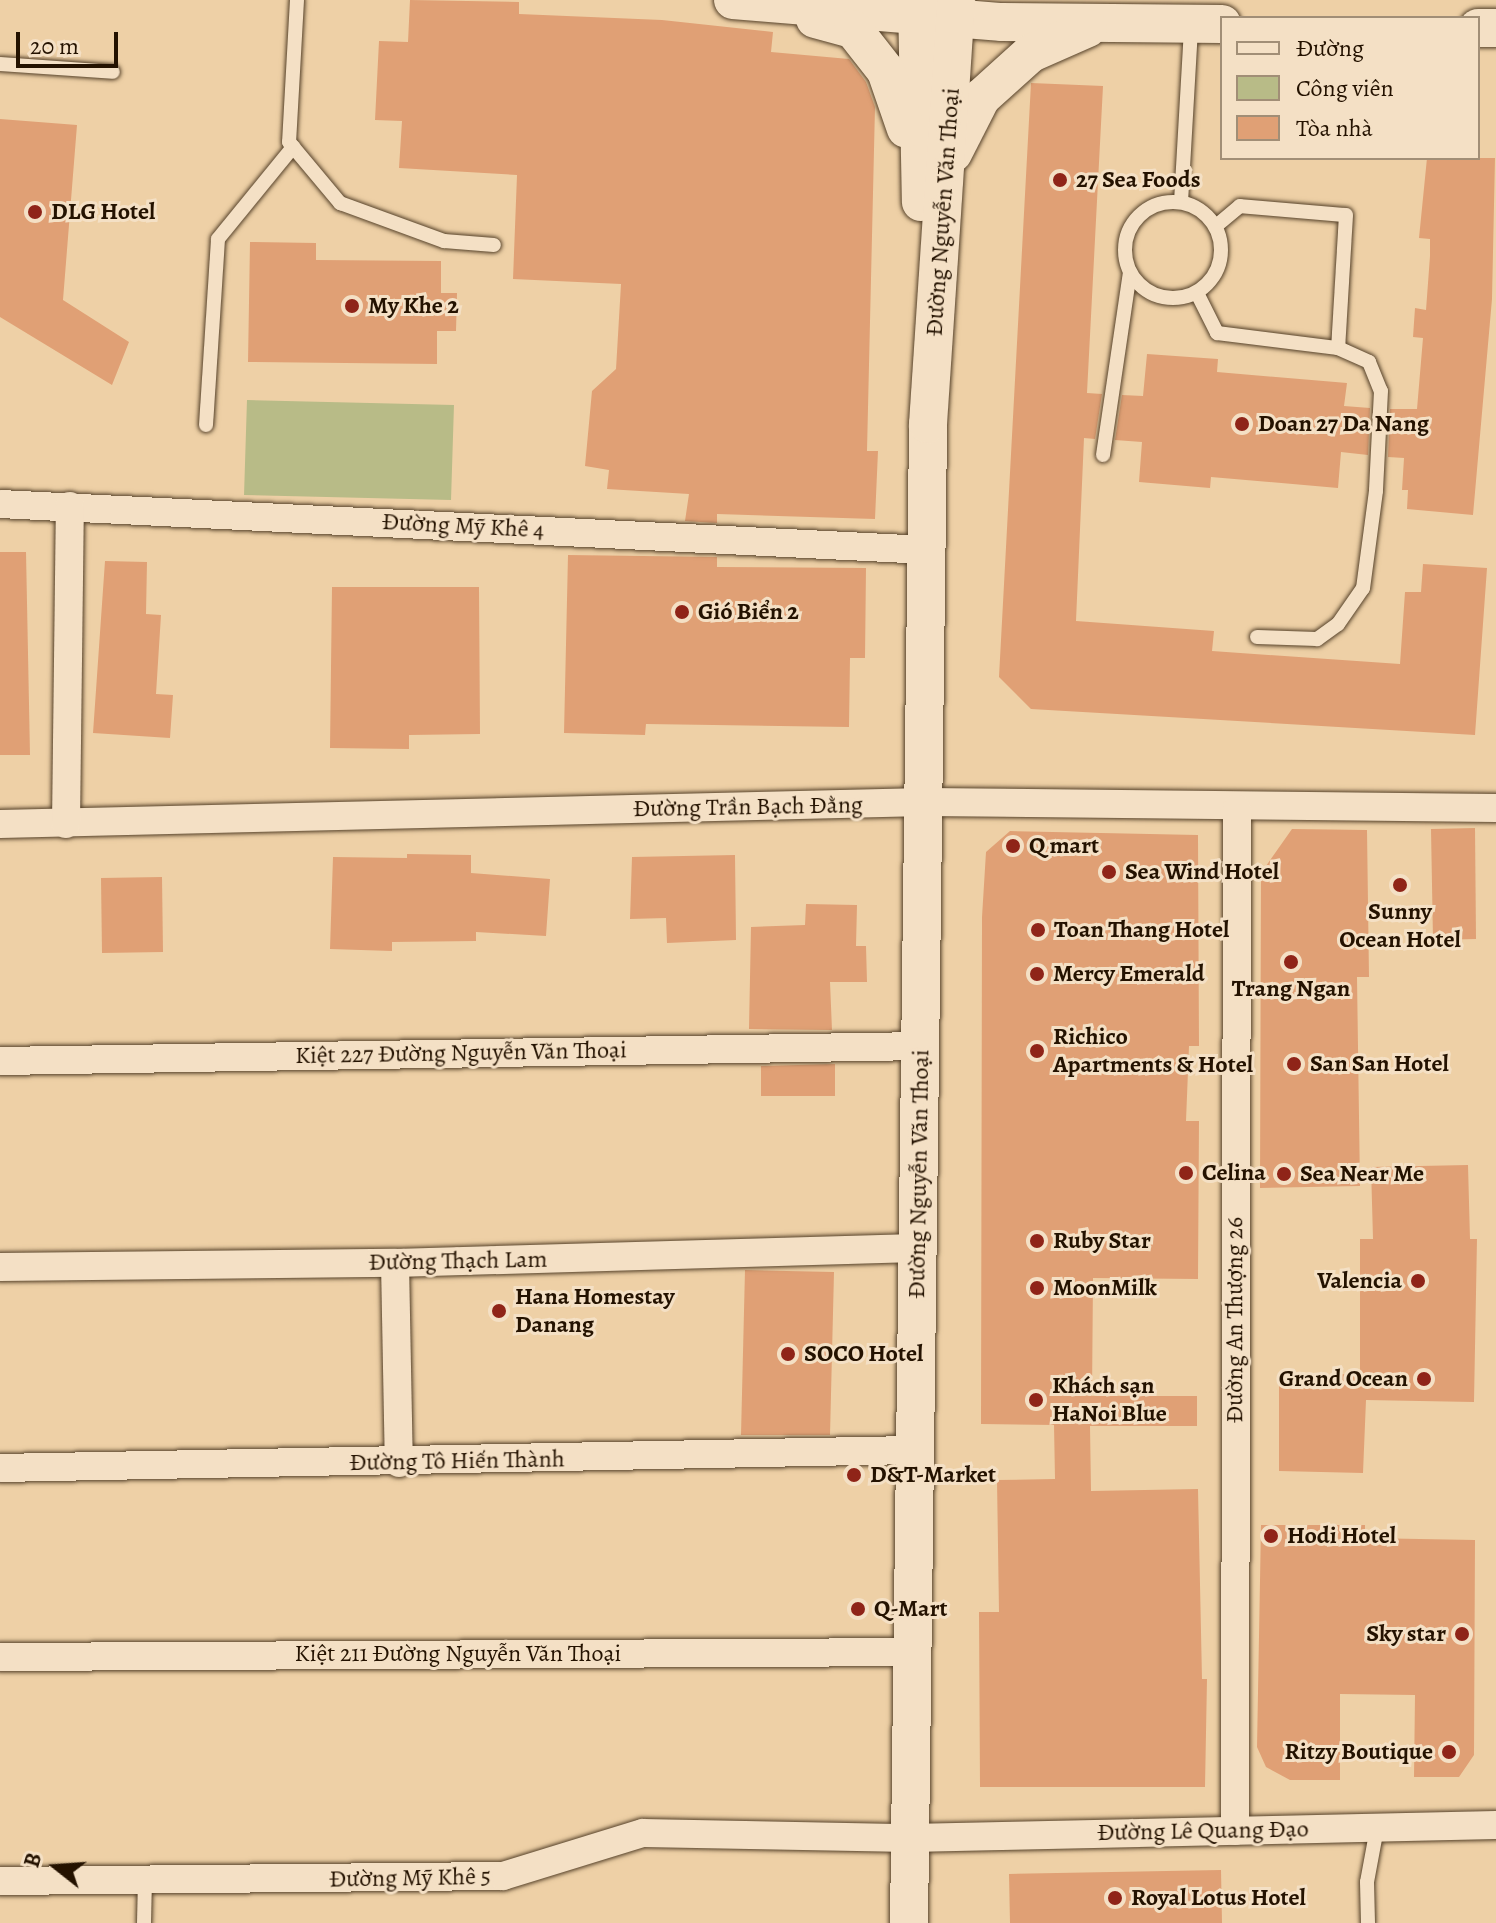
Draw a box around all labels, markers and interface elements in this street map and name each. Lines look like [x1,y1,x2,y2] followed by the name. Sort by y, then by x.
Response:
[20,16,122,66] scale bar
[1220,16,1480,160] legend
[30,30,79,62] text: 20 m
[1296,32,1364,64] text: Đường
[1296,72,1394,104] text: Công viên
[920,87,966,337] street label: Đường Nguyễn Văn Thoại
[1296,112,1373,144] text: Tòa nhà
[1076,166,1200,194] place label: 27 Sea Foods
[1051,171,1069,189] marker: 27 Sea Foods
[51,198,155,226] place label: DLG Hotel
[26,203,44,221] marker: DLG Hotel
[368,292,459,320] place label: My Khe 2
[343,297,361,315] marker: My Khe 2
[1258,410,1429,438] place label: Doan 27 Da Nang
[1233,415,1251,433] marker: Doan 27 Da Nang
[381,507,545,545] street label: Đường Mỹ Khê 4
[698,598,799,626] place label: Gió Biển 2
[673,603,691,621] marker: Gió Biển 2
[633,791,863,823] street label: Đường Trần Bạch Đằng
[1029,832,1099,860] place label: Q mart
[1004,837,1022,855] marker: Q mart
[1125,858,1279,886] place label: Sea Wind Hotel
[1100,863,1118,881] marker: Sea Wind Hotel
[1391,876,1409,894] marker: Sunny Ocean Hotel
[1339,898,1461,954] place label: Sunny Ocean Hotel
[1054,916,1229,944] place label: Toan Thang Hotel
[1029,921,1047,939] marker: Toan Thang Hotel
[1282,953,1300,971] marker: Trang Ngan
[1053,960,1205,988] place label: Mercy Emerald
[1028,965,1046,983] marker: Mercy Emerald
[1232,975,1350,1003] place label: Trang Ngan
[1053,1023,1253,1079] place label: Richico Apartments & Hotel
[295,1036,627,1070] street label: Kiệt 227 Đường Nguyễn Văn Thoại
[1028,1042,1046,1060] marker: Richico Apartments & Hotel
[902,1049,936,1299] street label: Đường Nguyễn Văn Thoại
[1310,1050,1449,1078] place label: San San Hotel
[1285,1055,1303,1073] marker: San San Hotel
[1202,1159,1266,1187] place label: Celina
[1300,1160,1424,1188] place label: Sea Near Me
[1177,1164,1195,1182] marker: Celina
[1275,1165,1293,1183] marker: Sea Near Me
[1221,1217,1249,1423] street label: Đường An Thượng 26
[1053,1227,1151,1255] place label: Ruby Star
[1028,1232,1046,1250] marker: Ruby Star
[368,1245,548,1277] street label: Đường Thạch Lam
[1317,1267,1402,1295] place label: Valencia
[1409,1272,1427,1290] marker: Valencia
[1053,1274,1157,1302] place label: MoonMilk
[1028,1279,1046,1297] marker: MoonMilk
[515,1283,675,1339] place label: Hana Homestay Danang
[490,1302,508,1320] marker: Hana Homestay Danang
[804,1340,923,1368] place label: SOCO Hotel
[779,1345,797,1363] marker: SOCO Hotel
[1279,1365,1408,1393] place label: Grand Ocean
[1415,1370,1433,1388] marker: Grand Ocean
[1052,1372,1167,1428] place label: Khách sạn HaNoi Blue
[1027,1391,1045,1409] marker: Khách sạn HaNoi Blue
[349,1445,565,1477] street label: Đường Tô Hiến Thành
[870,1461,996,1489] place label: D&T-Market
[845,1466,863,1484] marker: D&T-Market
[1287,1522,1396,1550] place label: Hodi Hotel
[1262,1527,1280,1545] marker: Hodi Hotel
[874,1595,947,1623] place label: Q-Mart
[849,1600,867,1618] marker: Q-Mart
[1366,1620,1446,1648] place label: Sky star
[1453,1625,1471,1643] marker: Sky star
[295,1640,621,1668] street label: Kiệt 211 Đường Nguyễn Văn Thoại
[1284,1738,1433,1766] place label: Ritzy Boutique
[1440,1743,1458,1761] marker: Ritzy Boutique
[1097,1815,1309,1847] street label: Đường Lê Quang Đạo
[16,1827,96,1907] north arrow
[17,1849,49,1871] text: B
[329,1862,491,1894] street label: Đường Mỹ Khê 5
[1131,1884,1306,1912] place label: Royal Lotus Hotel
[1106,1889,1124,1907] marker: Royal Lotus Hotel

